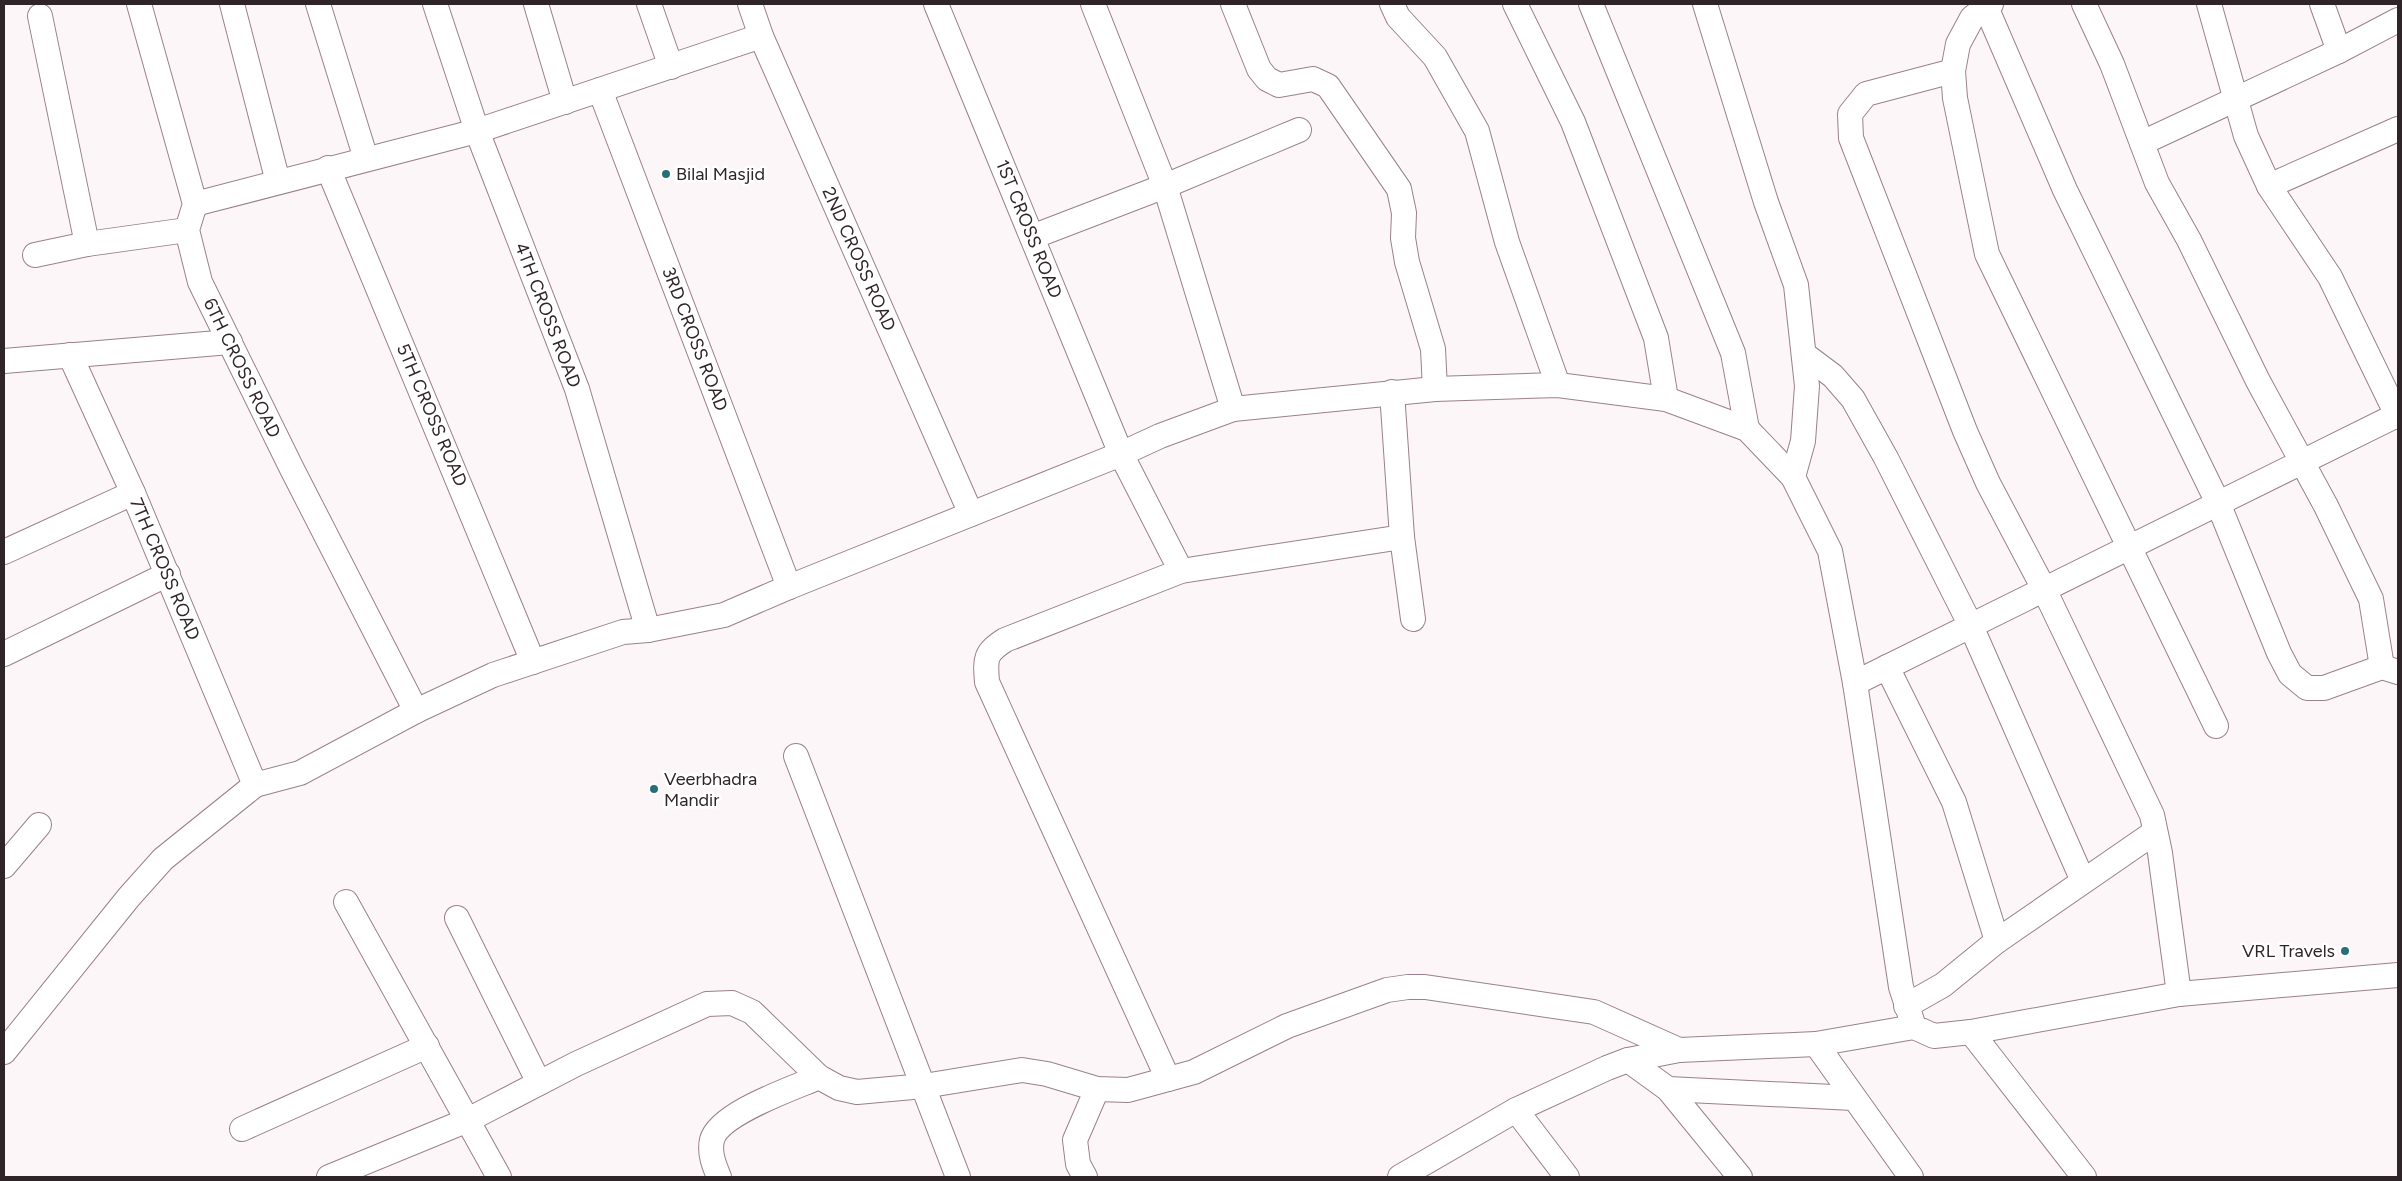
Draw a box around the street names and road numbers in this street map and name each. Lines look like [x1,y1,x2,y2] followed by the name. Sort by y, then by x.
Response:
[991,157,1067,301] street label: 1ST CROSS ROAD
[817,184,901,334] street label: 2ND CROSS ROAD
[510,239,586,391] street label: 4TH CROSS ROAD
[657,264,733,414] street label: 3RD CROSS ROAD
[199,295,285,441] street label: 6TH CROSS ROAD
[392,340,472,490] street label: 5TH CROSS ROAD
[125,495,205,643] street label: 7TH CROSS ROAD

